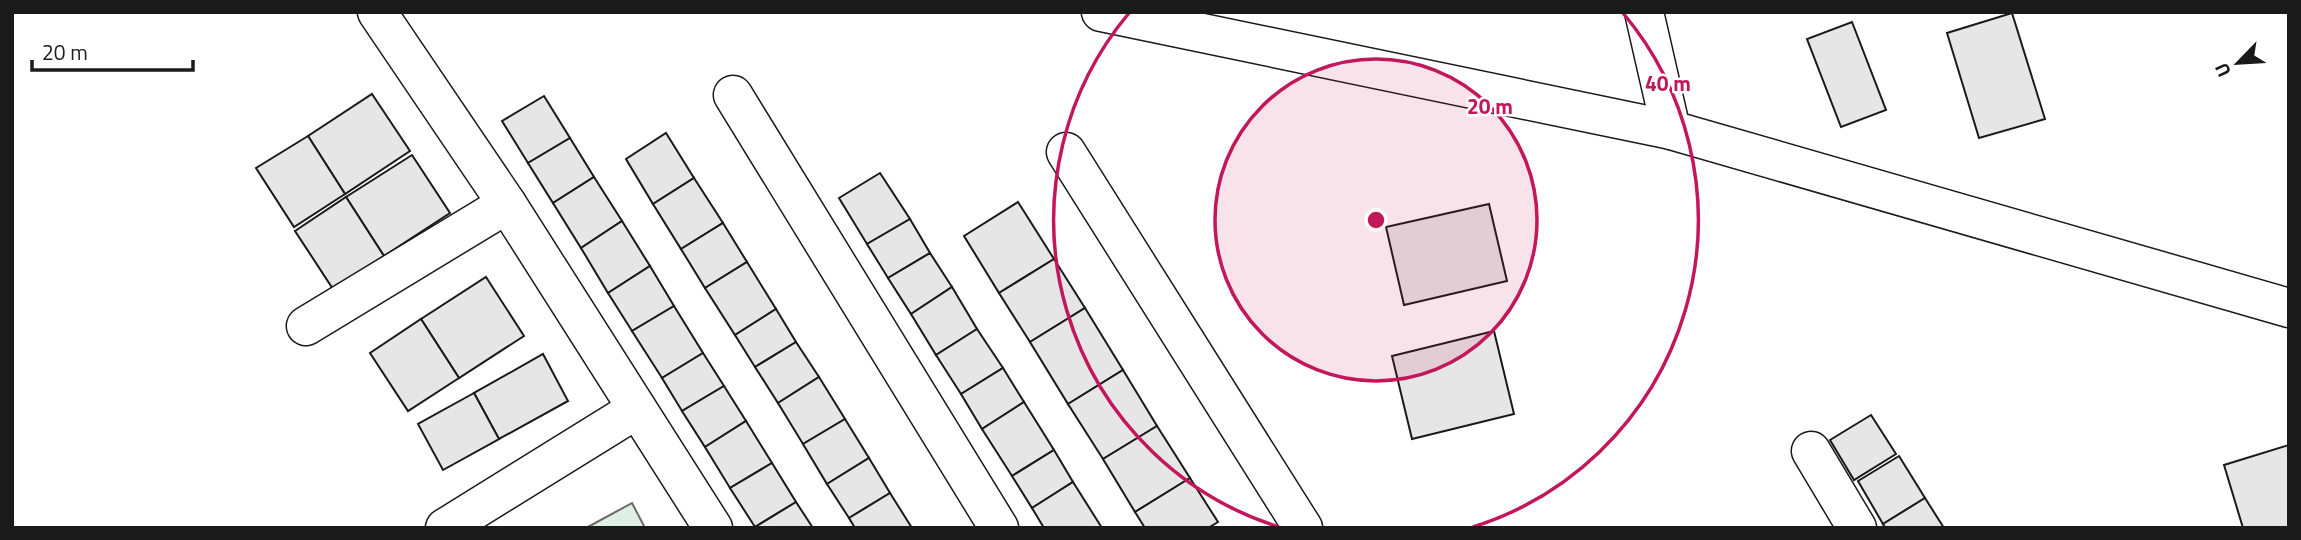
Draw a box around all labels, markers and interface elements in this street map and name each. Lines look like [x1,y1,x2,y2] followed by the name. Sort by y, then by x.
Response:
[32,28,192,72] scale bar
[2203,28,2273,98] north arrow
[42,36,88,68] text: 20 m
[2206,59,2238,82] text: U
[1645,67,1691,99] text: 40 m
[1467,90,1513,122] text: 20 m
[1364,208,1388,232] centre of rings

